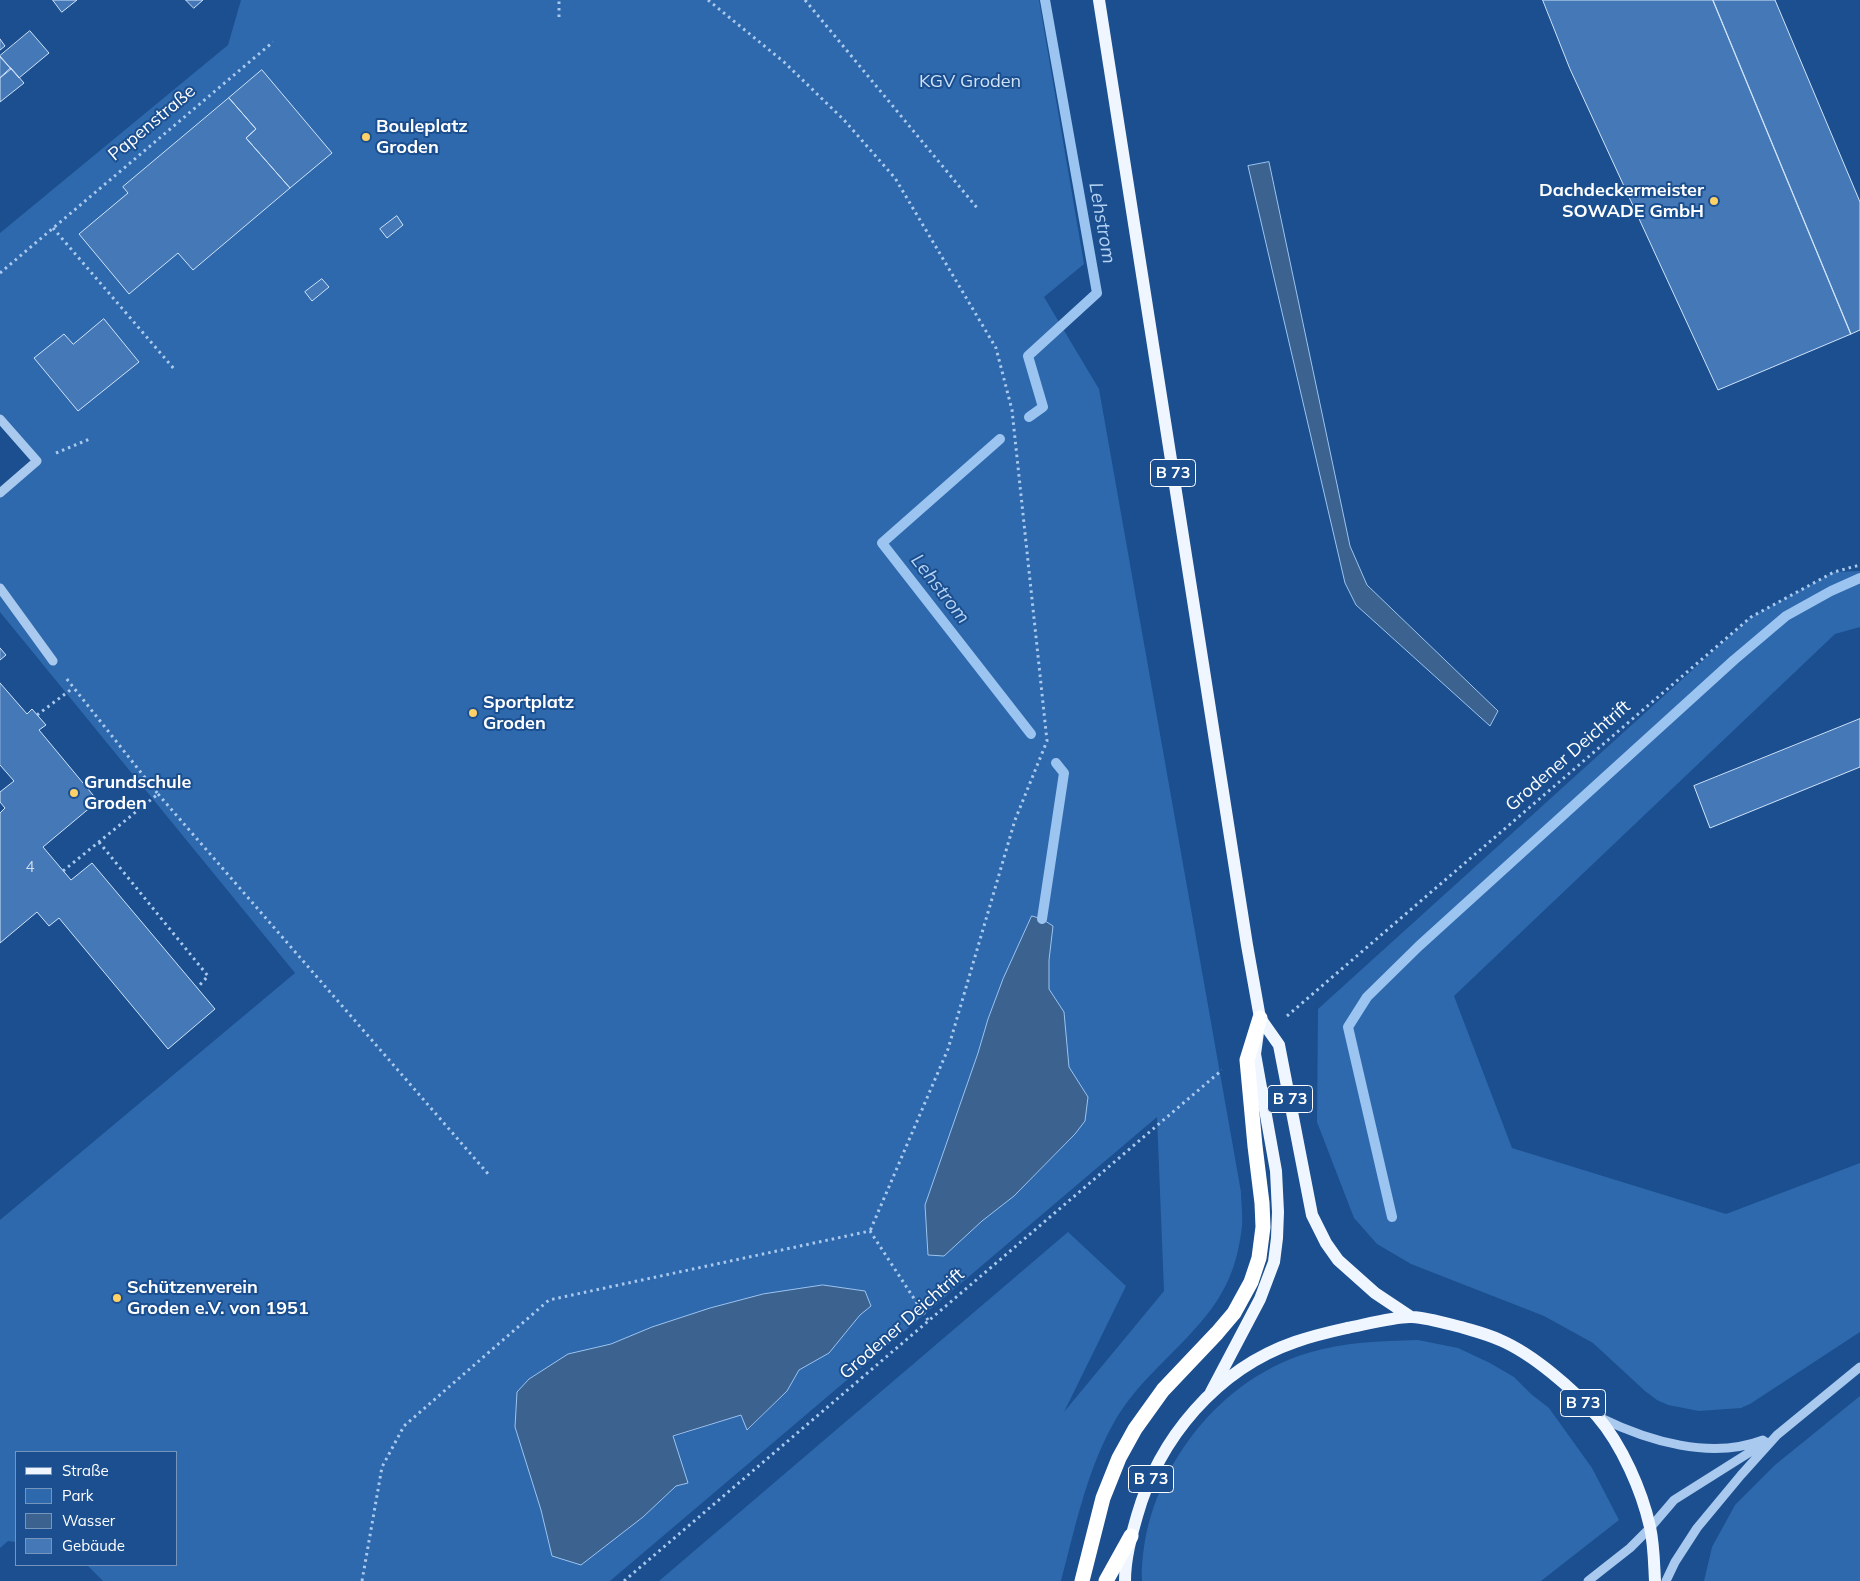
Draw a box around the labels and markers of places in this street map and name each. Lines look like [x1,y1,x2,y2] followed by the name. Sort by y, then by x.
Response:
[376,116,468,158] place label: Bouleplatz Groden
[360,131,372,143] marker: Bouleplatz Groden
[1539,180,1704,222] place label: Dachdeckermeister SOWADE GmbH
[1708,195,1720,207] marker: Dachdeckermeister SOWADE GmbH
[483,692,574,734] place label: Sportplatz Groden
[467,707,479,719] marker: Sportplatz Groden
[84,772,191,814] place label: Grundschule Groden
[68,787,80,799] marker: Grundschule Groden
[127,1277,309,1320] place label: Schützenverein Groden e.V. von 1951
[111,1292,123,1304] marker: Schützenverein Groden e.V. von 1951

